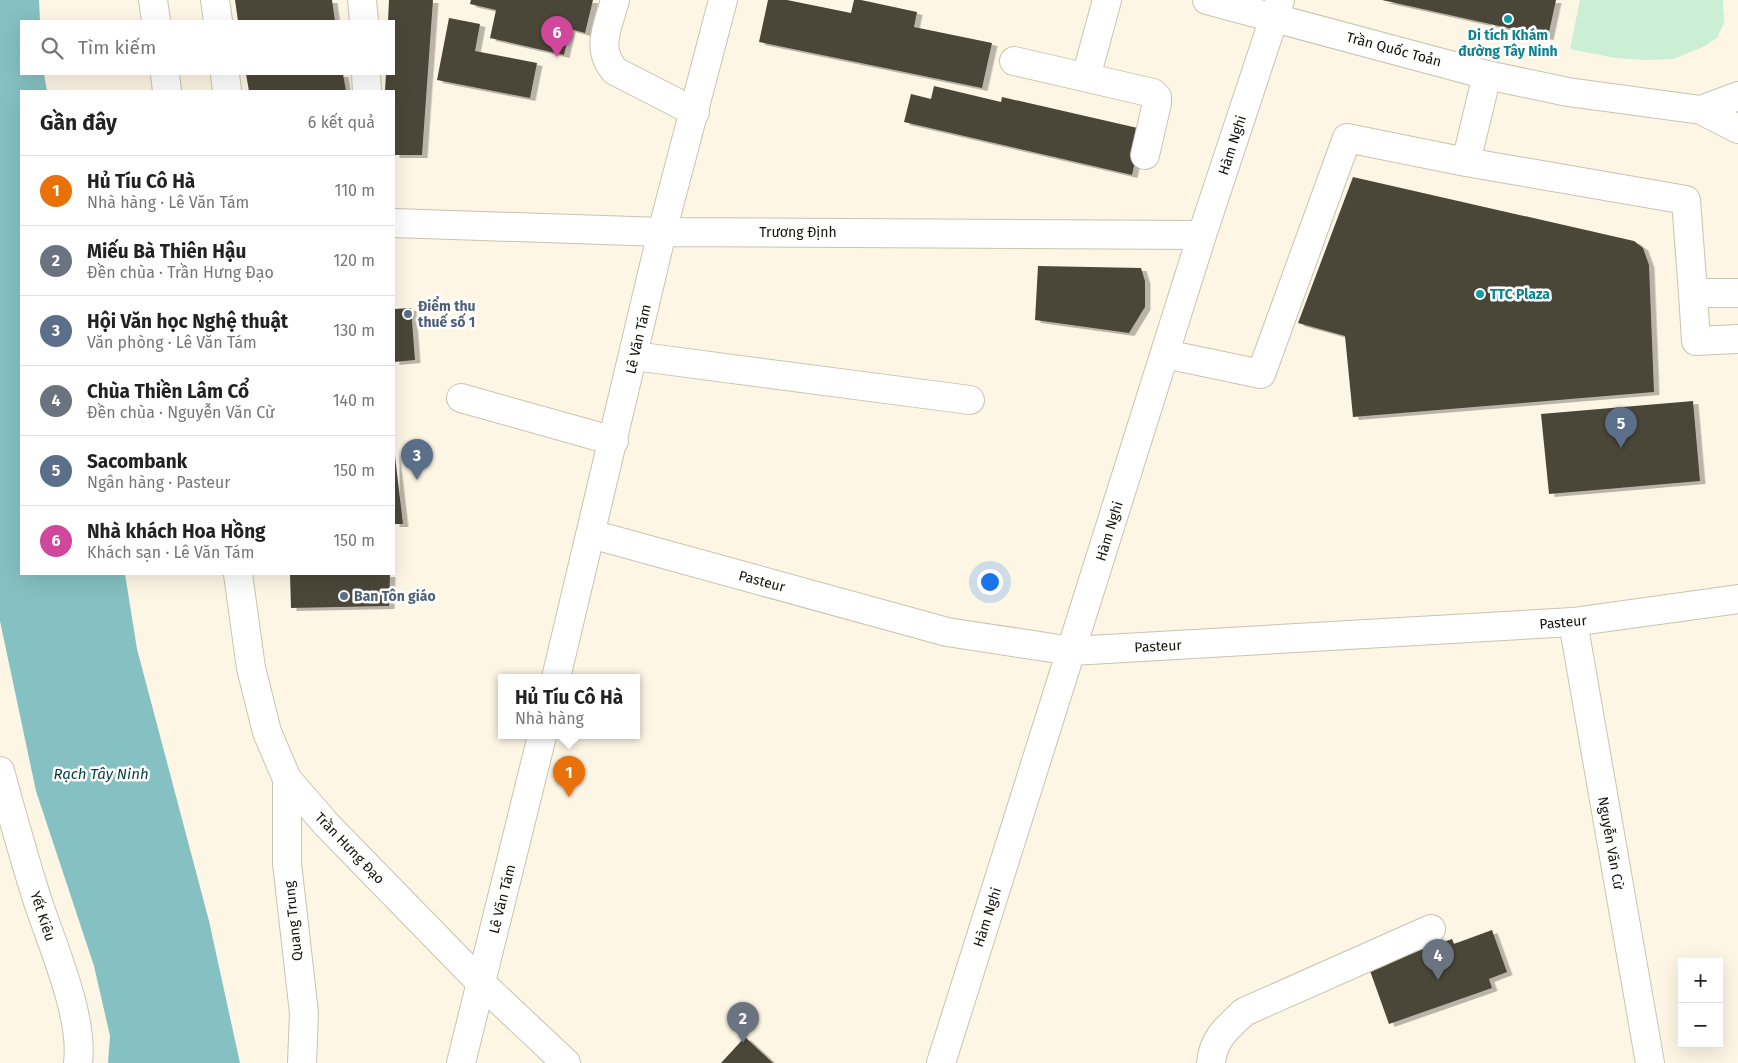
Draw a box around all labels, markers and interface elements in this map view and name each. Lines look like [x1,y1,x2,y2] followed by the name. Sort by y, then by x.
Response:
[1502,13,1514,25] marker: Di tích Khám đường Tây Ninh
[541,16,573,57] pin: 6
[20,20,395,75] search box
[1458,27,1558,60] place label: Di tích Khám đường Tây Ninh
[1344,28,1444,70] street label: Trần Quốc Toản
[38,34,66,62] icon: search
[78,36,156,59] text: Tìm kiếm
[40,110,117,136] text: Gần đây
[308,113,375,132] text: 6 kết quả
[1215,113,1250,177] street label: Hàm Nghi
[87,170,195,193] text: Hủ Tíu Cô Hà
[52,181,60,200] text: 1
[334,181,375,200] text: 110 m
[87,193,249,212] text: Nhà hàng · Lê Văn Tám
[759,224,837,241] street label: Trương Định
[87,240,246,263] text: Miếu Bà Thiên Hậu
[52,251,60,270] text: 2
[333,251,375,270] text: 120 m
[87,263,274,282] text: Đền chùa · Trần Hưng Đạo
[1490,286,1550,303] place label: TTC Plaza
[1474,288,1486,300] marker: TTC Plaza
[418,296,476,331] place label: Điểm thu thuế số 1
[622,303,655,376] street label: Lê Văn Tám
[402,308,414,320] marker: Điểm thu thuế số 1
[87,310,288,333] text: Hội Văn học Nghệ thuật
[52,321,60,340] text: 3
[333,321,375,340] text: 130 m
[87,333,257,352] text: Văn phòng · Lê Văn Tám
[87,380,249,403] text: Chùa Thiền Lâm Cổ
[51,391,61,410] text: 4
[333,391,375,410] text: 140 m
[87,403,275,422] text: Đền chùa · Nguyễn Văn Cừ
[1605,407,1637,448] pin: 5
[401,439,433,480] pin: 3
[87,450,187,473] text: Sacombank
[52,461,60,480] text: 5
[333,461,375,480] text: 150 m
[87,473,231,492] text: Ngân hàng · Pasteur
[1092,499,1127,563] street label: Hàm Nghi
[87,520,266,543] text: Nhà khách Hoa Hồng
[51,531,61,550] text: 6
[333,531,375,550] text: 150 m
[87,543,254,562] text: Khách sạn · Lê Văn Tám
[737,567,788,596] street label: Pasteur
[977,569,1003,595] your location
[354,588,436,605] place label: Ban Tôn giáo
[338,590,350,602] marker: Ban Tôn giáo
[1539,612,1588,633] street label: Pasteur
[1134,637,1183,656] street label: Pasteur
[498,674,640,739] popup
[515,686,623,709] text: Hủ Tíu Cô Hà
[515,709,584,728] text: Nhà hàng
[553,756,585,797] pin: 1
[53,765,149,783] water label: Rạch Tây Ninh
[1594,795,1627,891] street label: Nguyễn Văn Cừ
[311,808,389,888] street label: Trần Hưng Đạo
[486,863,519,936] street label: Lê Văn Tám
[281,879,306,962] street label: Quang Trung
[970,885,1005,949] street label: Hàm Nghi
[27,889,59,943] street label: Yết Kiêu
[1422,939,1454,980] pin: 4
[1678,958,1723,1048] map controls
[1678,958,1723,1003] button: +
[727,1002,759,1043] pin: 2
[1678,1003,1723,1048] button: −

